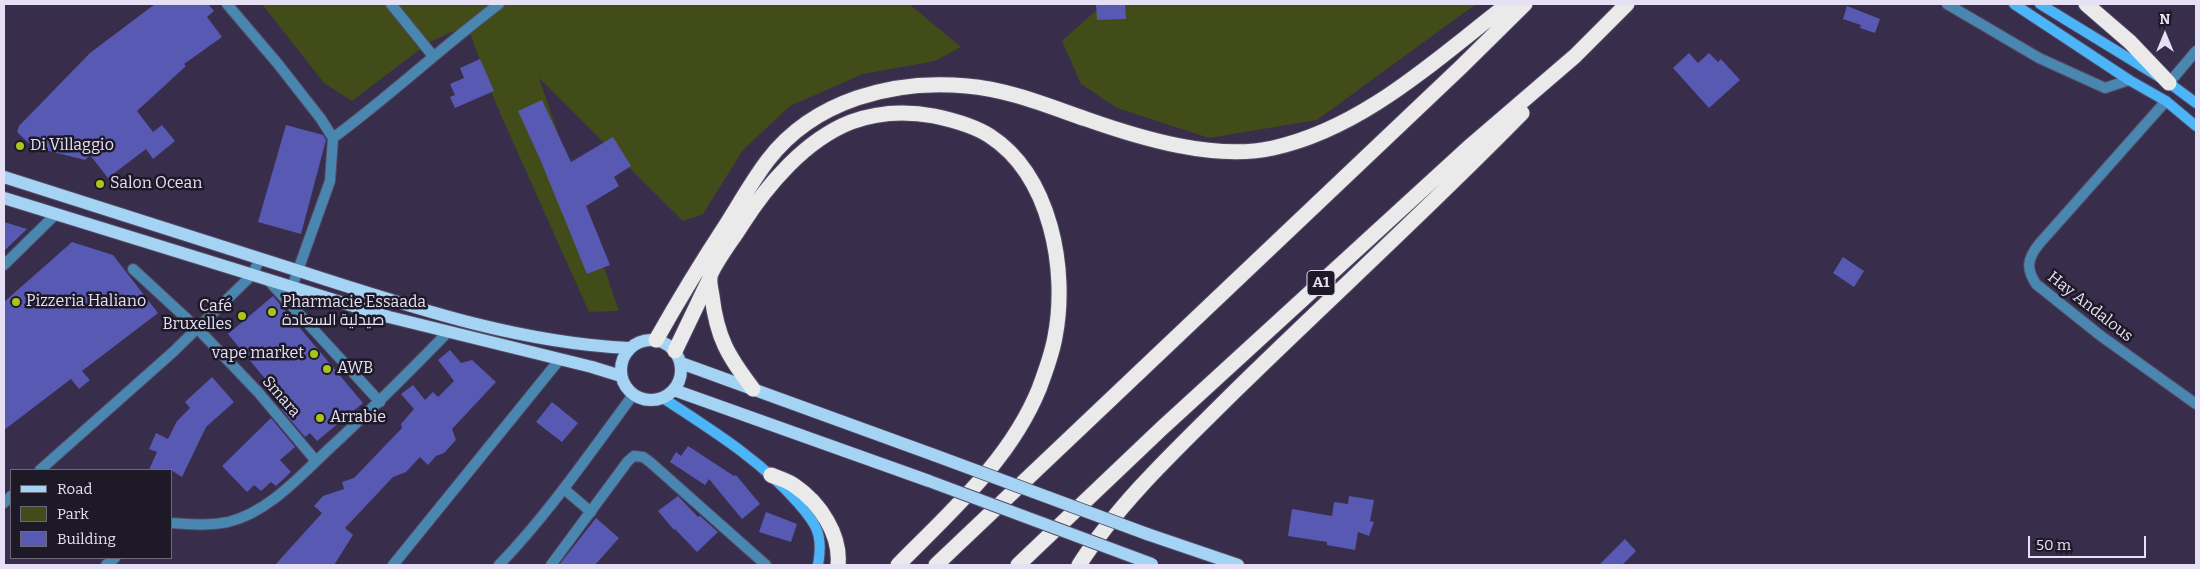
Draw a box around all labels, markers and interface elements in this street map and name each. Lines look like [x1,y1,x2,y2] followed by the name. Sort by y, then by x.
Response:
[2140,10,2190,60] north arrow
[2160,11,2170,28] text: N
[30,136,114,156] place label: Di Villaggio
[14,140,26,152] marker: Di Villaggio
[110,174,202,194] place label: Salon Ocean
[94,178,106,190] marker: Salon Ocean
[2044,268,2136,346] street label: Hay Andalous
[1307,270,1335,296] road number: A1
[26,292,146,312] place label: Pizzeria Haliano
[282,293,426,331] place label: Pharmacie Essaada صيدلية السعادة
[10,296,22,308] marker: Pizzeria Haliano
[163,297,232,335] place label: Café Bruxelles
[266,306,278,318] marker: Pharmacie Essaada صيدلية السعادة
[236,310,248,322] marker: Café Bruxelles
[212,344,304,364] place label: vape market
[308,348,320,360] marker: vape market
[337,359,373,379] place label: AWB
[321,363,333,375] marker: AWB
[258,372,304,422] street label: Smara
[330,408,386,428] place label: Arrabie
[314,412,326,424] marker: Arrabie
[10,469,172,559] legend
[57,480,92,498] text: Road
[57,505,89,523] text: Park
[2030,526,2148,558] scale bar
[57,530,116,548] text: Building
[2036,536,2071,554] text: 50 m

